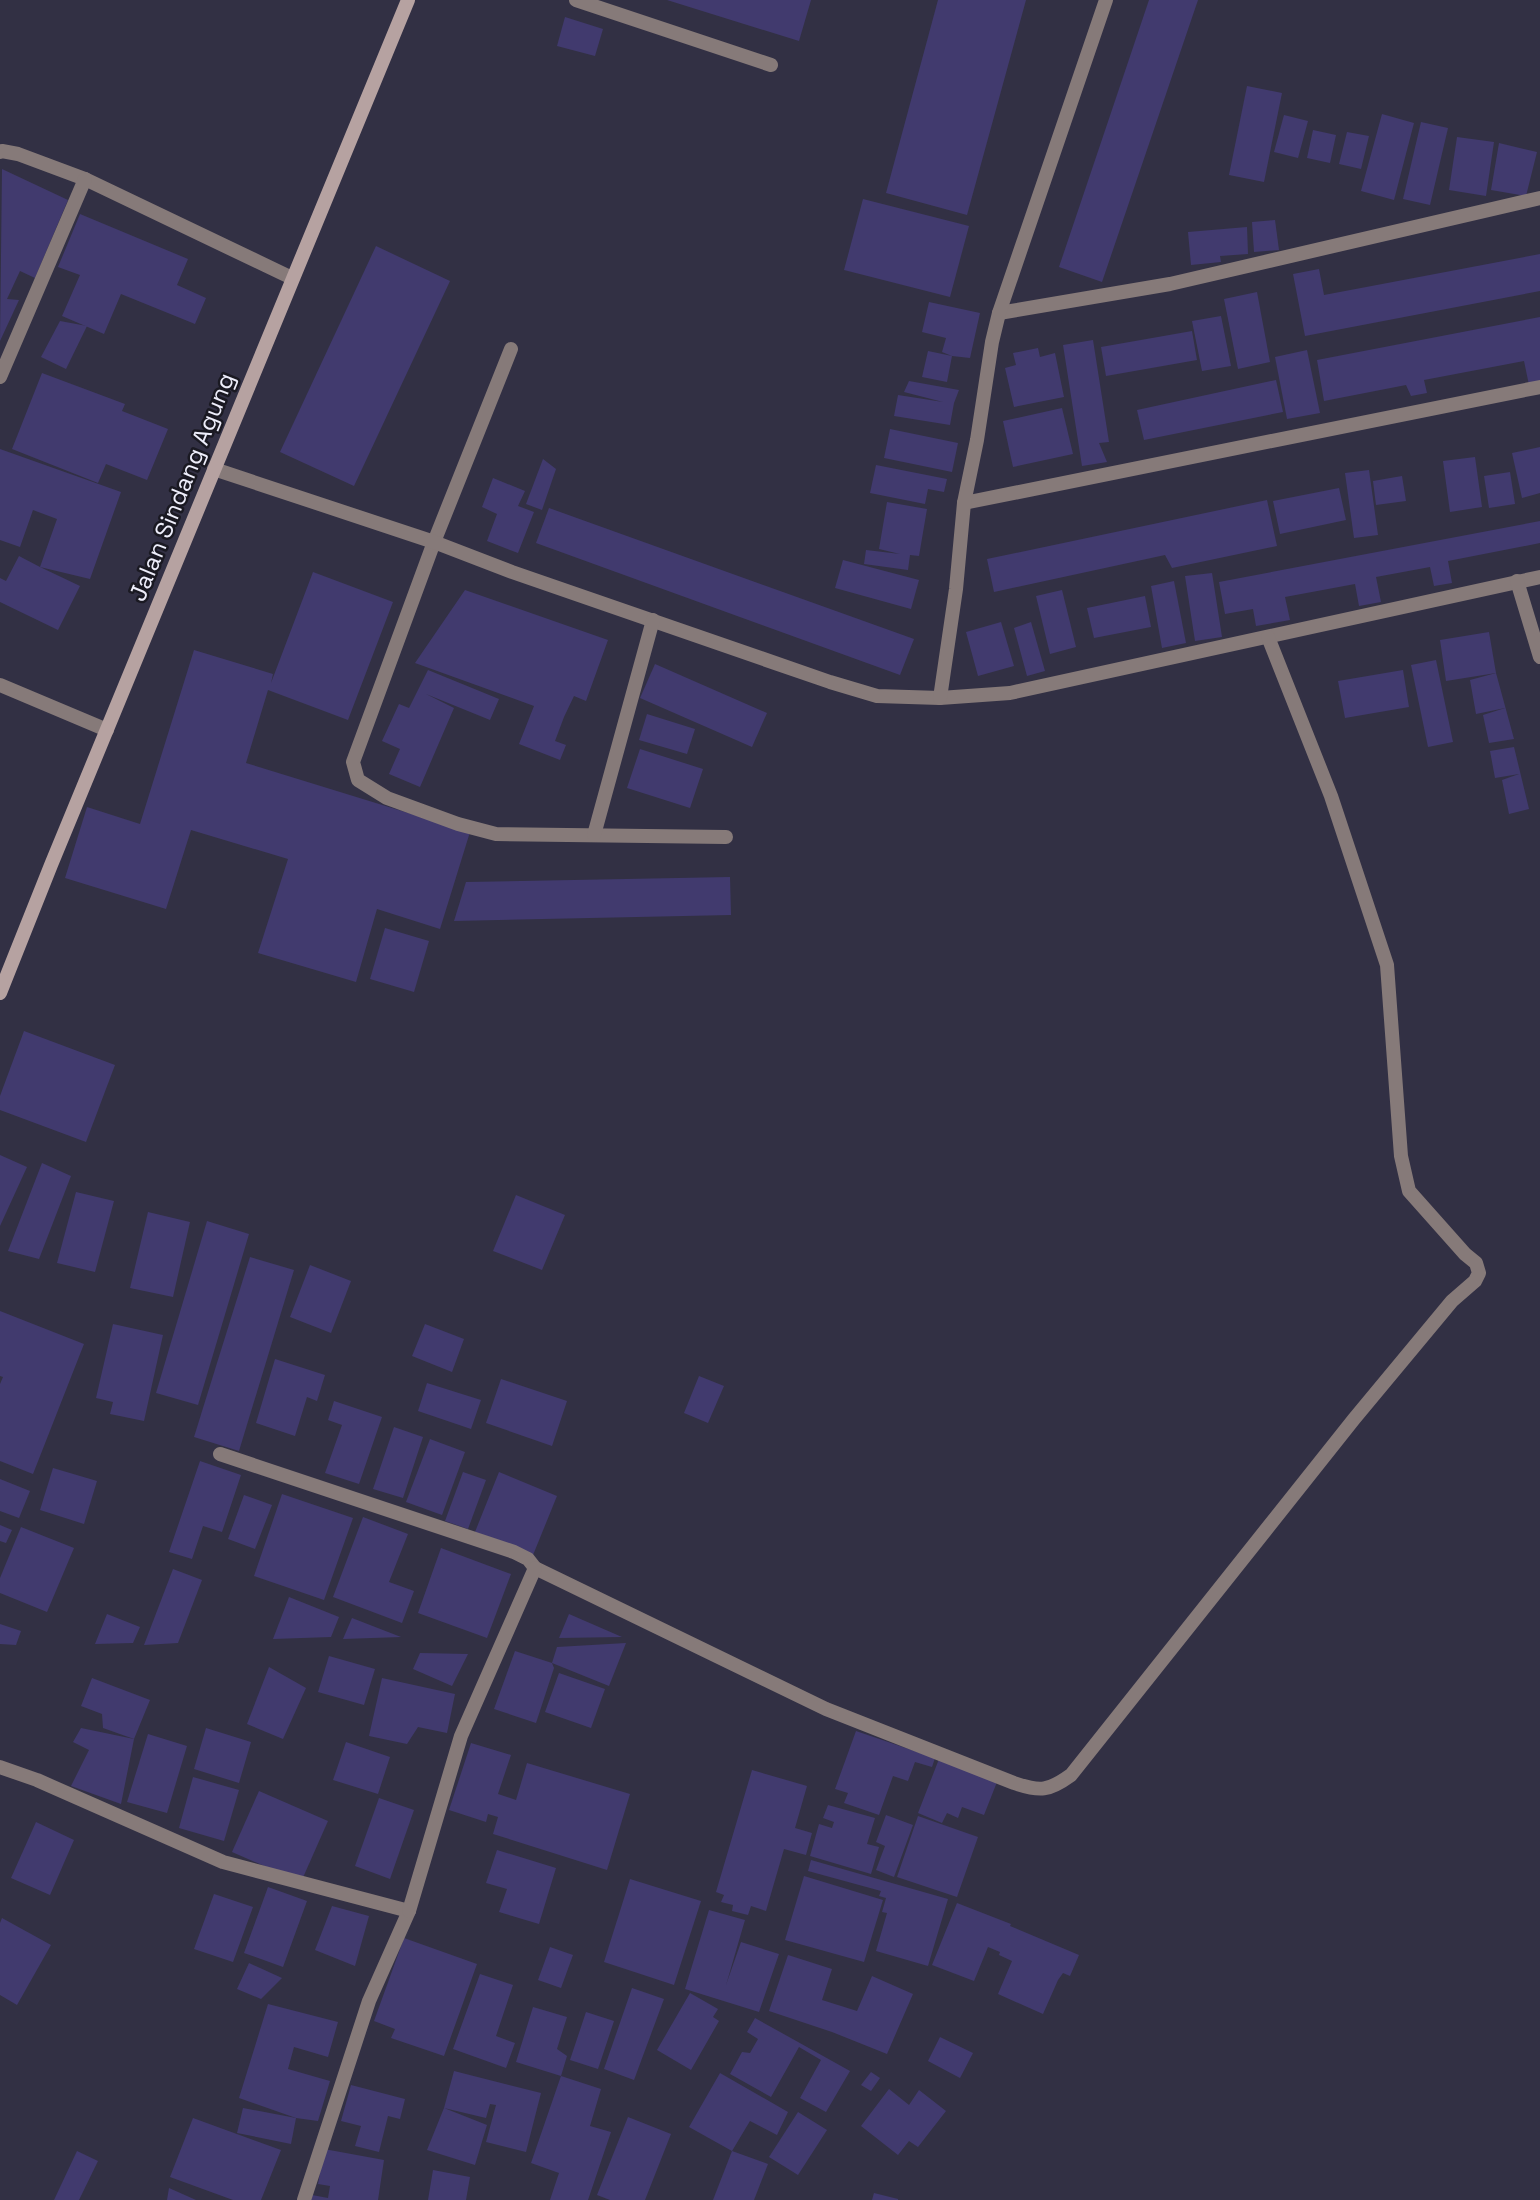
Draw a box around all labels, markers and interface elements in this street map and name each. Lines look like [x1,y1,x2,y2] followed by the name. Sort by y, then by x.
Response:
[121,368,242,606] street label: Jalan Sindang Agung

